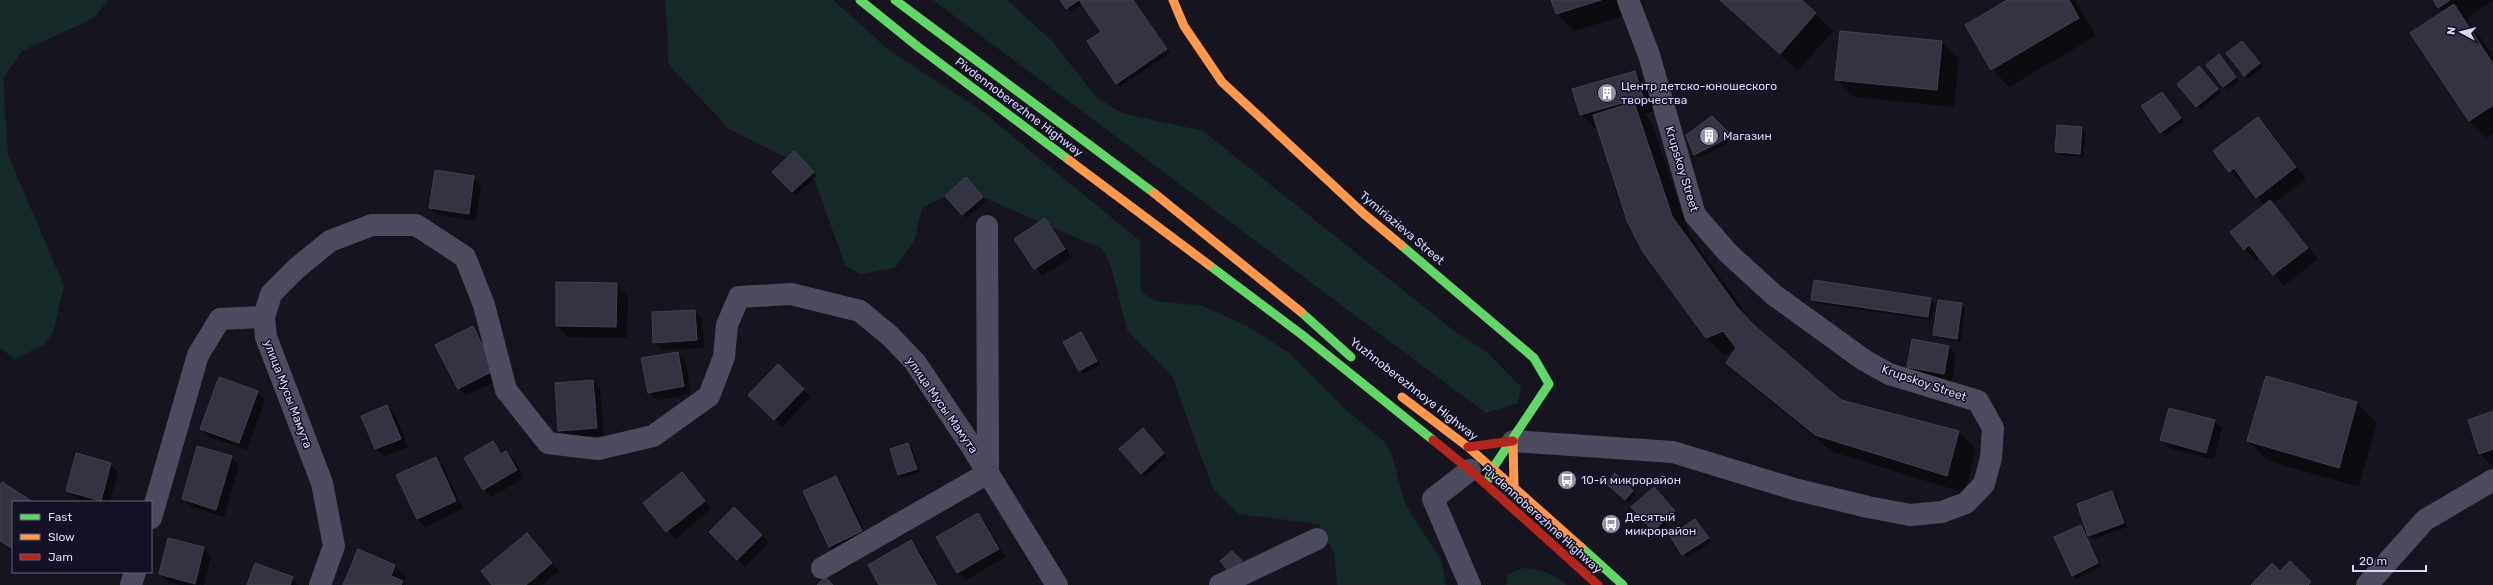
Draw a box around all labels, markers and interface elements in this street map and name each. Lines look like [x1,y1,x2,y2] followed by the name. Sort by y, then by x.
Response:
[2441,12,2481,52] north arrow
[2445,26,2459,36] text: N
[952,54,1086,160] street label: Pivdennoberezhne Highway
[1621,79,1777,107] place label: Центр детско-юношеского творчества
[1596,82,1618,104] building icon: Центр детско-юношеского творчества
[1662,125,1702,214] street label: Krupskoy Street
[1698,125,1720,147] building icon: Магазин
[1723,129,1772,143] place label: Магазин
[1357,188,1448,268] street label: Tymiriazieva Street
[1347,335,1481,444] street label: Yuzhnoberezhnoye Highway
[261,338,315,450] street label: улица Мусы Мамута
[903,354,981,456] street label: улица Мусы Мамута
[1880,362,1969,404] street label: Krupskoy Street
[1479,462,1605,577] street label: Pivdennoberezhne Highway
[1556,469,1578,491] bus stop icon: 10-й микрорайон
[1581,473,1681,487] place label: 10-й микрорайон
[12,501,152,573] legend
[48,510,72,524] text: Fast
[1625,510,1696,538] place label: Десятый микрорайон
[1600,513,1622,535] bus stop icon: Десятый микрорайон
[48,530,75,544] text: Slow
[2353,547,2426,573] scale bar
[48,550,73,564] text: Jam
[2359,554,2387,568] text: 20 m

